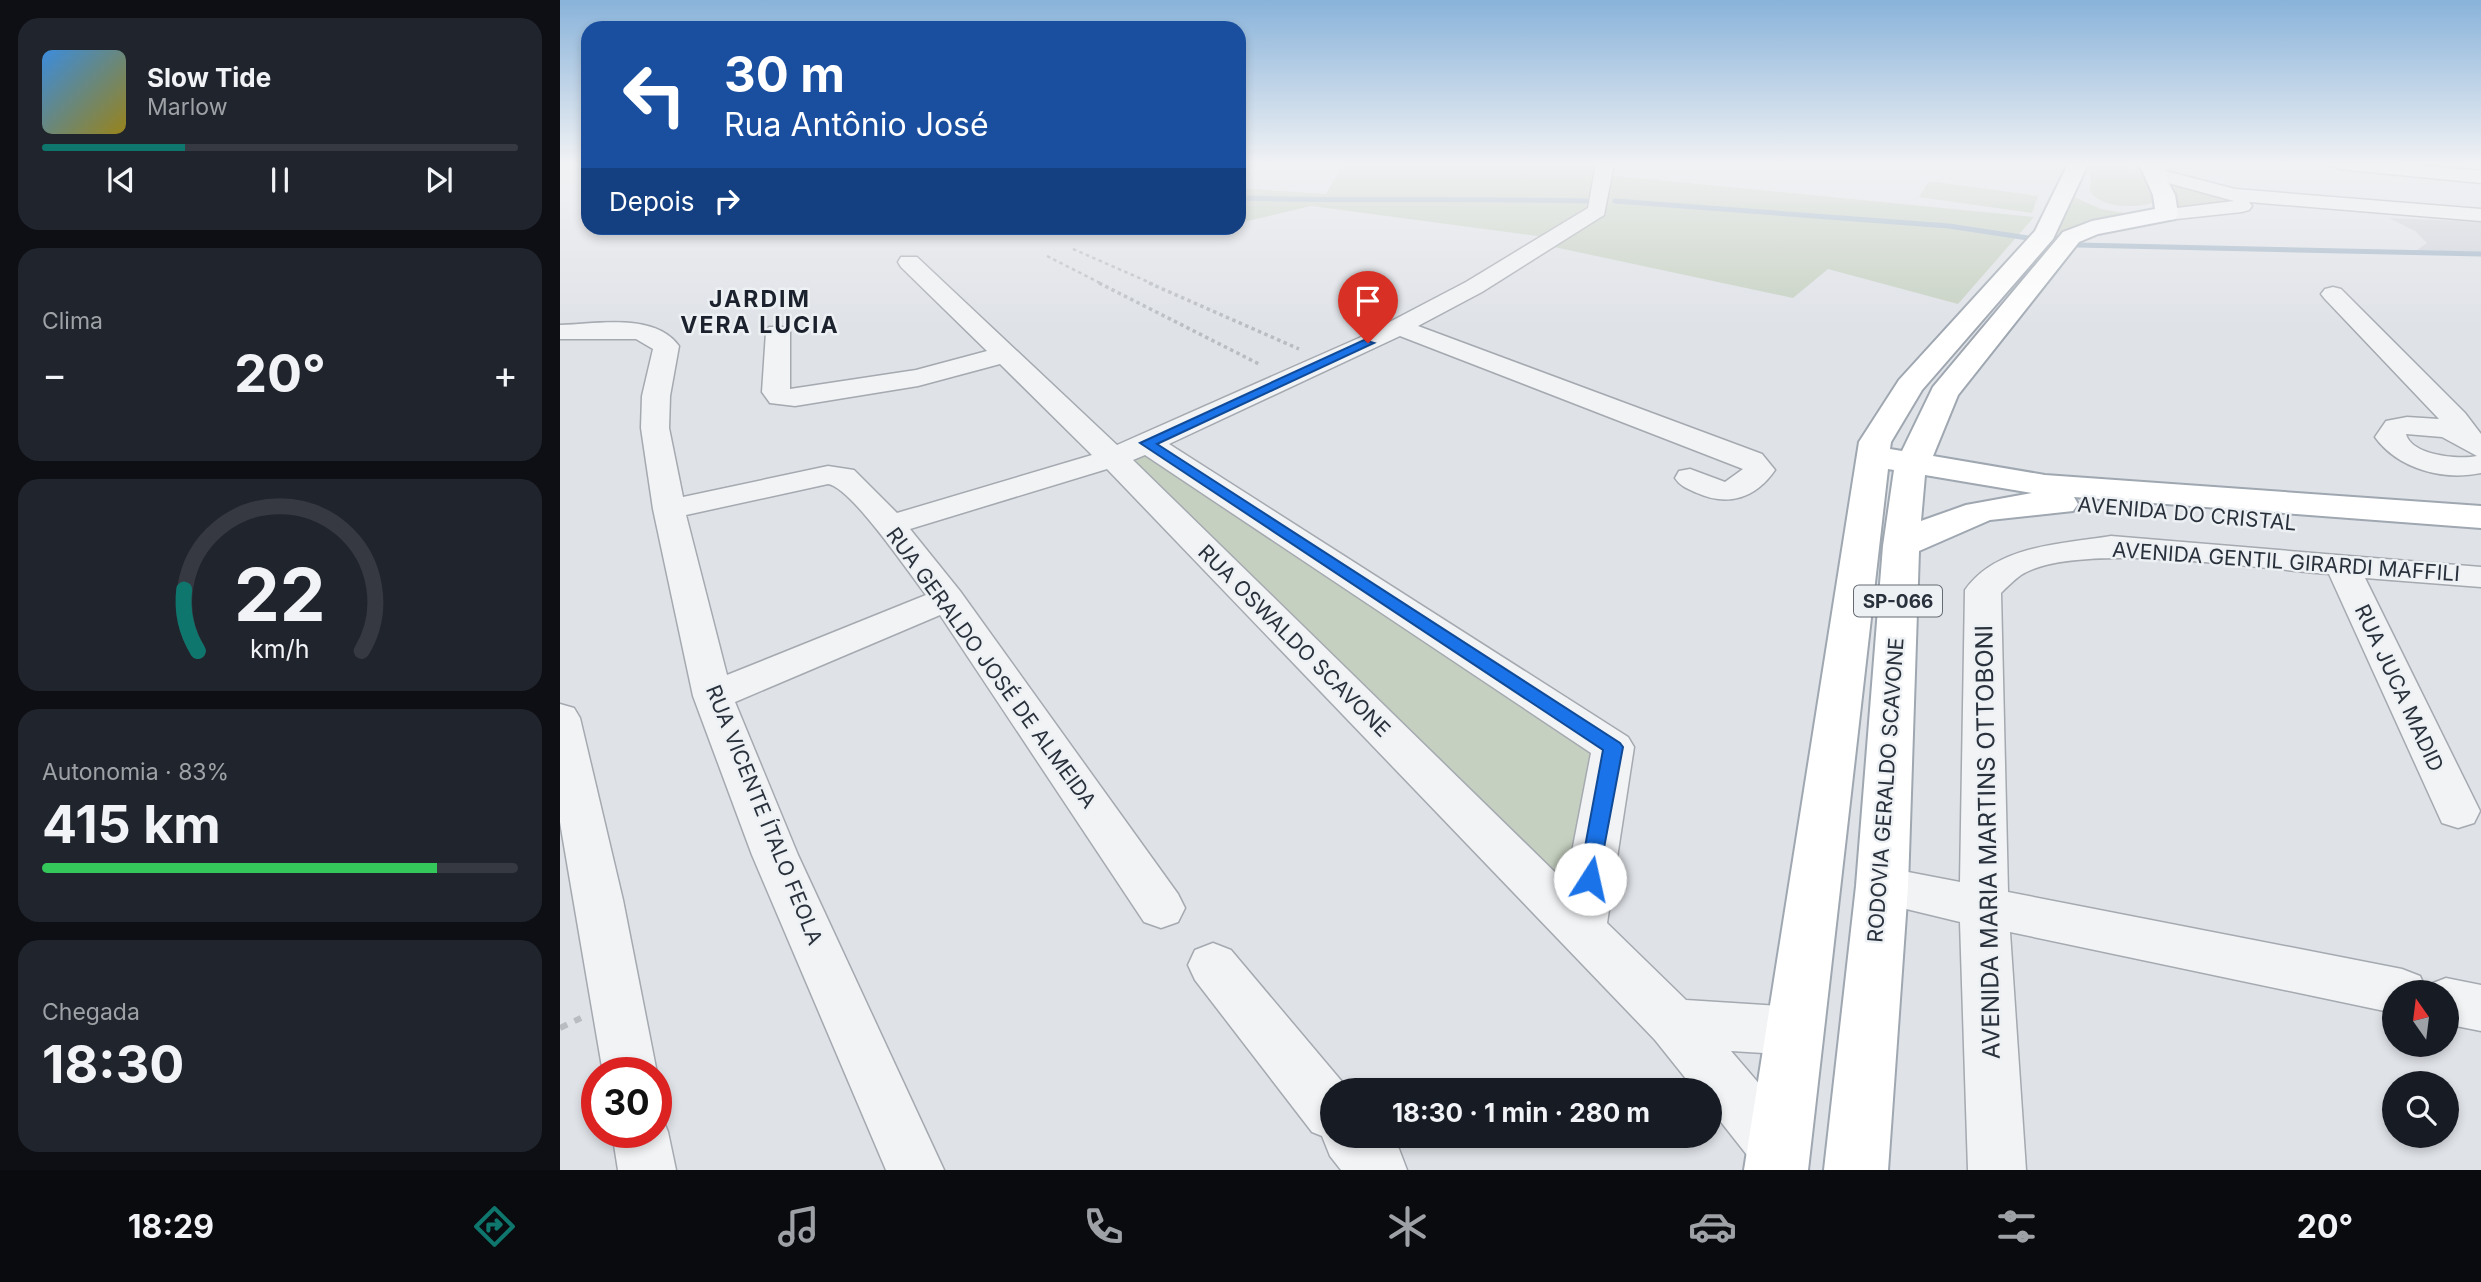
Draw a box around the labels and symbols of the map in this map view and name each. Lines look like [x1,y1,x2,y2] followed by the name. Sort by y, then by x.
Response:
[1338,271,1398,343] pin
[680,285,840,339] district label: JARDIM VERA LUCIA
[2077,491,2298,536] street label: AVENIDA DO CRISTAL
[881,522,1102,813] street label: RUA GERALDO JOSÉ DE ALMEIDA
[2111,537,2461,586] street label: AVENIDA GENTIL GIRARDI MAFFILI
[1193,539,1396,742] street label: RUA OSWALDO SCAVONE
[1854,586,1942,616] road number: SP-066
[2350,600,2449,775] street label: RUA JUCA MADID
[1969,625,2006,1059] street label: AVENIDA MARIA MARTINS OTTOBONI
[1862,637,1909,943] street label: RODOVIA GERALDO SCAVONE
[701,681,829,948] street label: RUA VICENTE ÍTALO FEOLA
[1553,842,1627,916] position arrow
[2382,980,2459,1057] north arrow
[581,1057,672,1148] speed limit sign: 30

